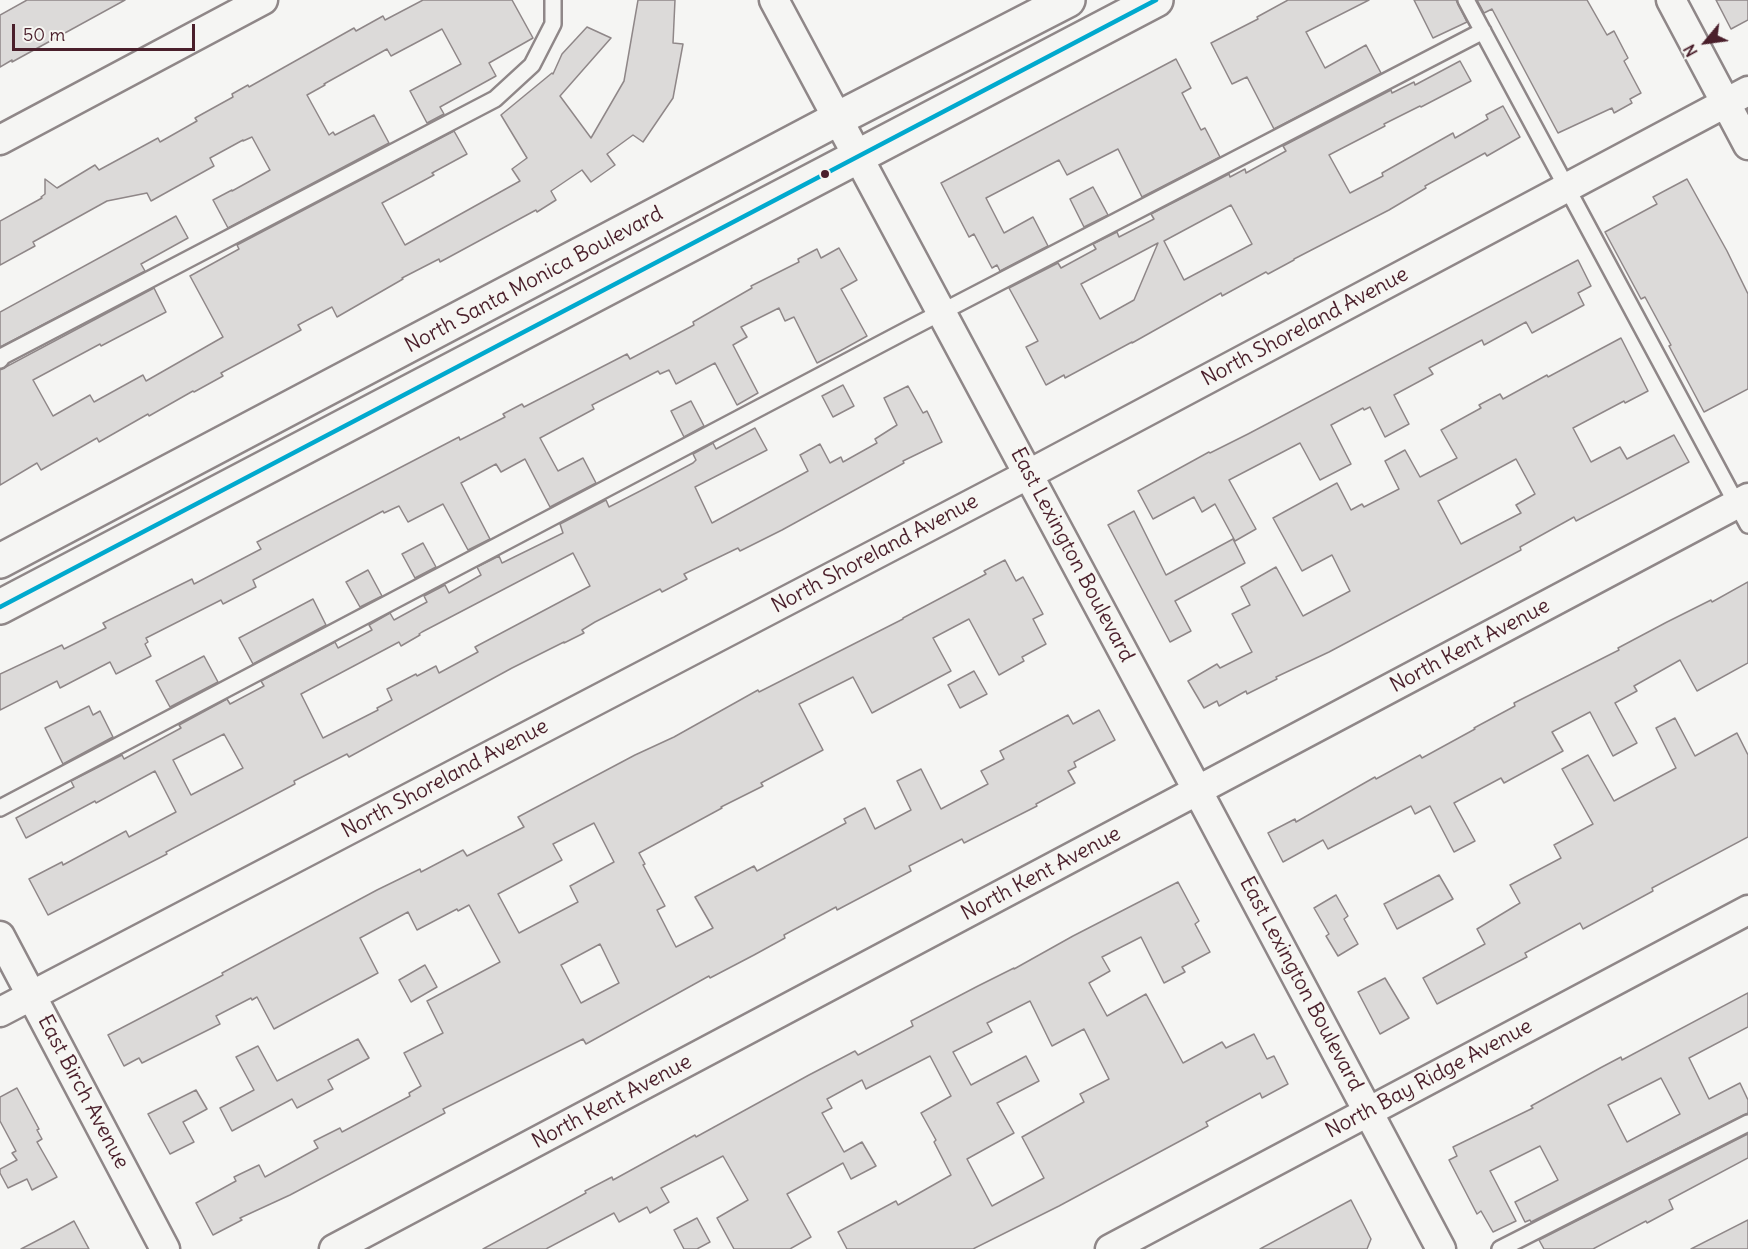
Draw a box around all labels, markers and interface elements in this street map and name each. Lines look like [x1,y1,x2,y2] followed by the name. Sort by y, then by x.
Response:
[15,12,198,50] scale bar
[1676,12,1736,72] north arrow
[23,23,65,46] text: 50 m
[1679,41,1702,60] text: N
[819,168,831,180] unlabelled marker
[401,201,667,359] street label: North Santa Monica Boulevard
[1197,262,1413,392] street label: North Shoreland Avenue
[1005,443,1139,667] street label: East Lexington Boulevard
[767,489,983,619] street label: North Shoreland Avenue
[1386,593,1554,699] street label: North Kent Avenue
[337,714,553,844] street label: North Shoreland Avenue
[957,821,1125,927] street label: North Kent Avenue
[1234,872,1368,1096] street label: East Lexington Boulevard
[32,1011,134,1173] street label: East Birch Avenue
[1321,1014,1537,1144] street label: North Bay Ridge Avenue
[528,1049,696,1155] street label: North Kent Avenue

